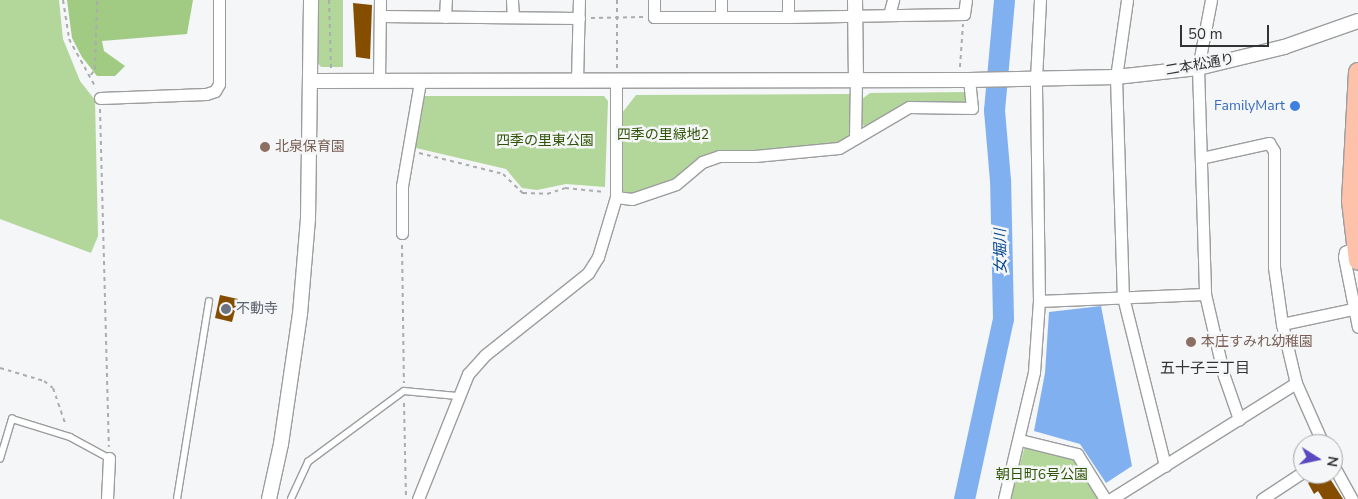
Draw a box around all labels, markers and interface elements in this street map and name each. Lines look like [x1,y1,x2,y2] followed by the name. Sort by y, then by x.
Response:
[1183,15,1272,47] scale bar
[1188,24,1223,44] text: 50 m
[1164,51,1236,79] street label: 二本松通り
[1214,98,1285,114] place label: FamilyMart
[1289,100,1301,112] marker: FamilyMart
[617,127,709,143] park label: 四季の里緑地2
[496,133,594,149] park label: 四季の里東公園
[275,139,345,155] place label: 北泉保育園
[259,141,271,153] marker: 北泉保育園
[992,228,1010,274] water label: 女堀川
[236,301,278,317] place label: 不動寺
[220,303,232,315] marker: 不動寺
[1201,334,1313,350] place label: 本庄すみれ幼稚園
[1185,336,1197,348] marker: 本庄すみれ幼稚園
[1160,360,1250,378] district label: 五十子三丁目
[1293,434,1343,484] north arrow
[1322,455,1343,468] text: N
[996,467,1088,483] park label: 朝日町6号公園

